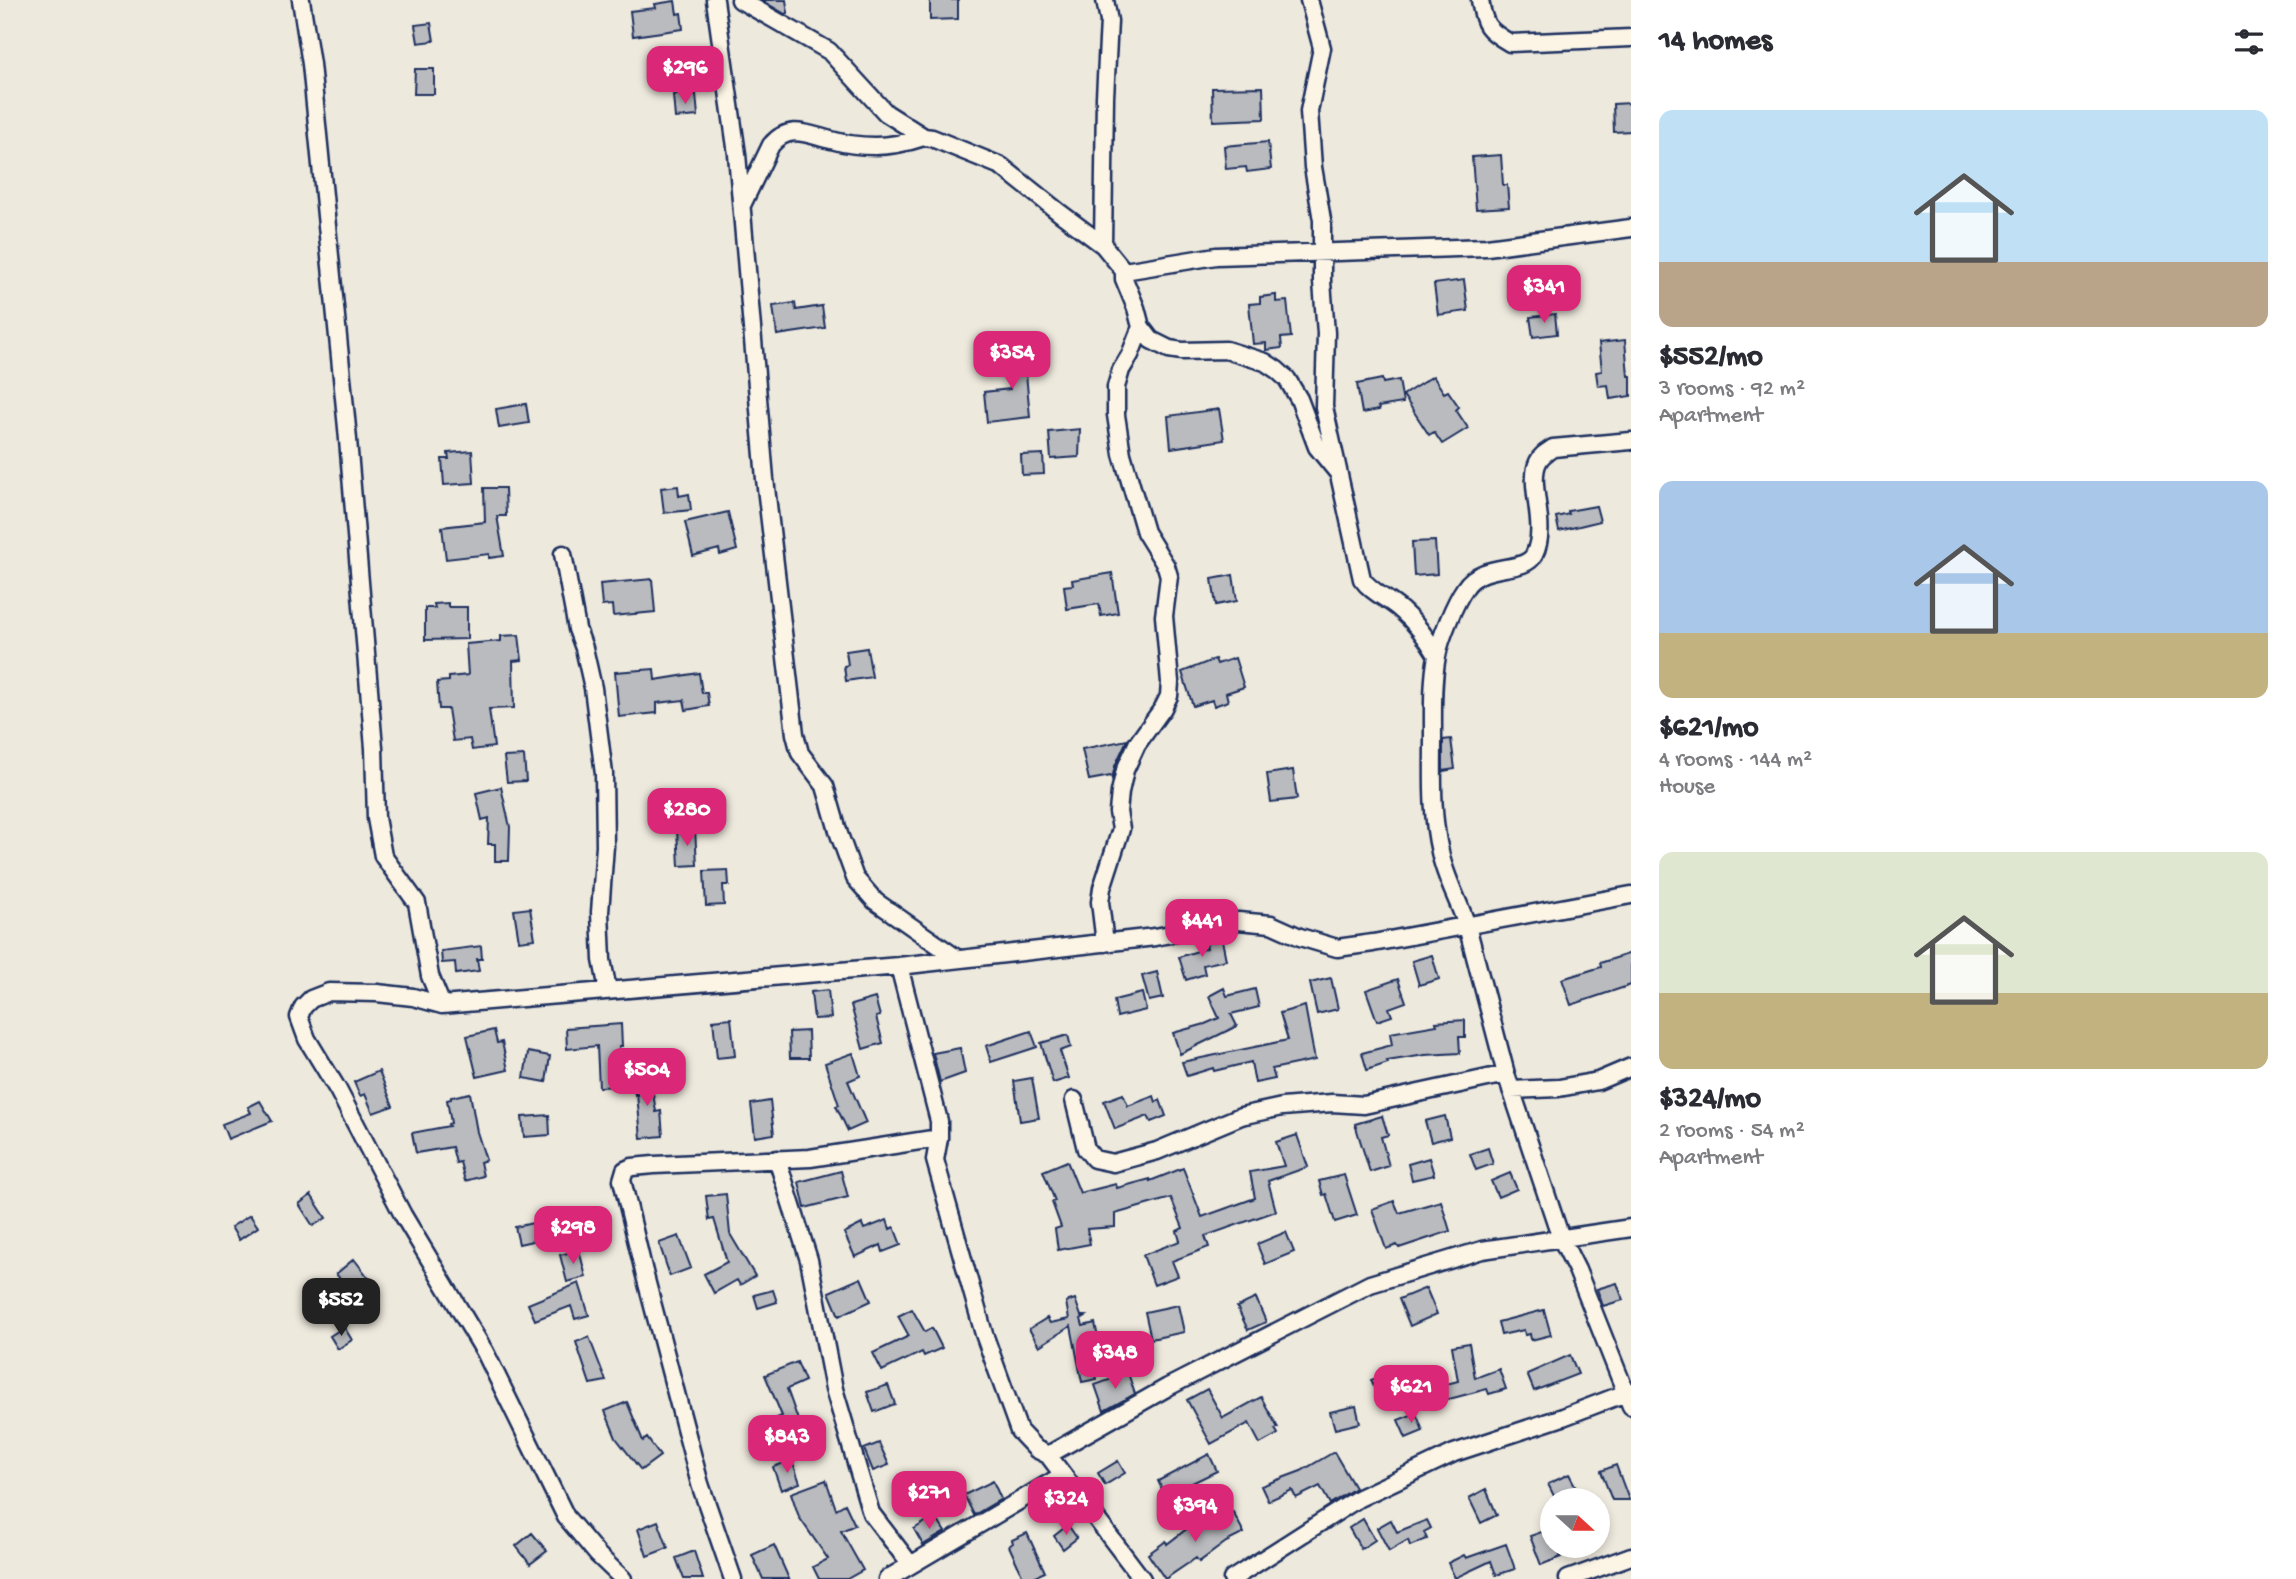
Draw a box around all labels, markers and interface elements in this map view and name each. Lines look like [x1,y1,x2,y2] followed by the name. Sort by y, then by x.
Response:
[2230,23,2268,61] icon: filters
[1659,25,1772,60] text: 14 homes
[644,46,726,106] pin: $296
[663,55,707,82] text: $296
[1901,155,2027,281] icon: home
[1503,266,1585,325] pin: $341
[1523,274,1565,301] text: $341
[971,332,1053,391] pin: $354
[989,340,1035,367] text: $354
[1659,341,1763,376] text: $552/mo
[1659,376,1805,403] text: 3 rooms · 92 m²
[1659,403,1763,430] text: Apartment
[1901,526,2027,652] icon: home
[1659,712,1759,747] text: $621/mo
[1659,747,1812,774] text: 4 rooms · 144 m²
[1659,774,1715,801] text: House
[646,788,728,848] pin: $280
[663,797,711,824] text: $280
[1901,897,2027,1023] icon: home
[1161,900,1243,959] pin: $441
[1181,908,1223,935] text: $441
[606,1048,688,1108] pin: $504
[624,1057,670,1084] text: $504
[1659,1083,1761,1118] text: $324/mo
[1659,1118,1805,1145] text: 2 rooms · 54 m²
[1659,1145,1763,1172] text: Apartment
[532,1206,614,1266] pin: $298
[550,1215,596,1242] text: $298
[300,1278,382,1338] pin: $552
[318,1287,364,1314] text: $552
[1074,1332,1156,1391] pin: $348
[1092,1340,1138,1367] text: $348
[1370,1366,1452,1425] pin: $621
[1390,1374,1432,1401] text: $621
[746,1416,828,1475] pin: $843
[764,1424,810,1451] text: $843
[888,1472,970,1531] pin: $271
[1025,1478,1107,1537] pin: $324
[908,1480,950,1507] text: $271
[1154,1484,1236,1544] pin: $394
[1044,1486,1088,1513] text: $324
[1540,1488,1610,1558] north arrow
[1540,1488,1610,1558] map controls
[1173,1493,1217,1520] text: $394

